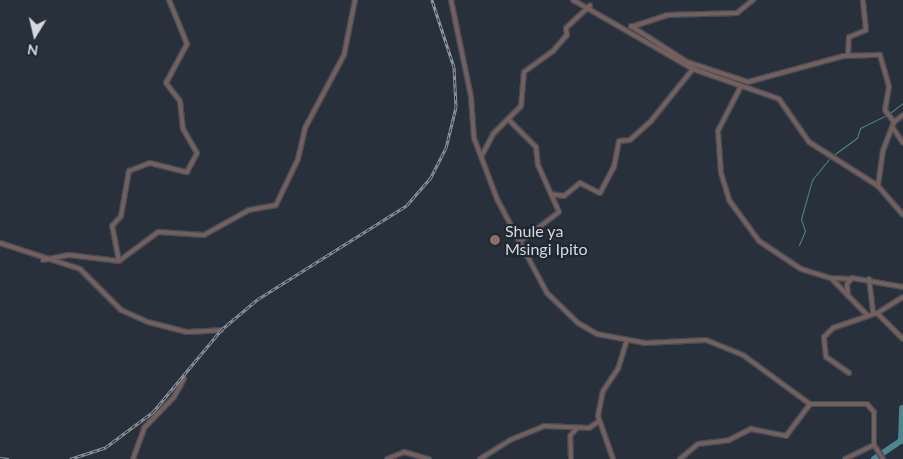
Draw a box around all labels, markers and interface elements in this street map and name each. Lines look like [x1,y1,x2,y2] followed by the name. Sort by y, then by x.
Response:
[10,10,60,60] north arrow
[26,41,39,60] text: N
[505,221,588,259] place label: Shule ya Msingi Ipito
[489,234,501,246] marker: Shule ya Msingi Ipito

